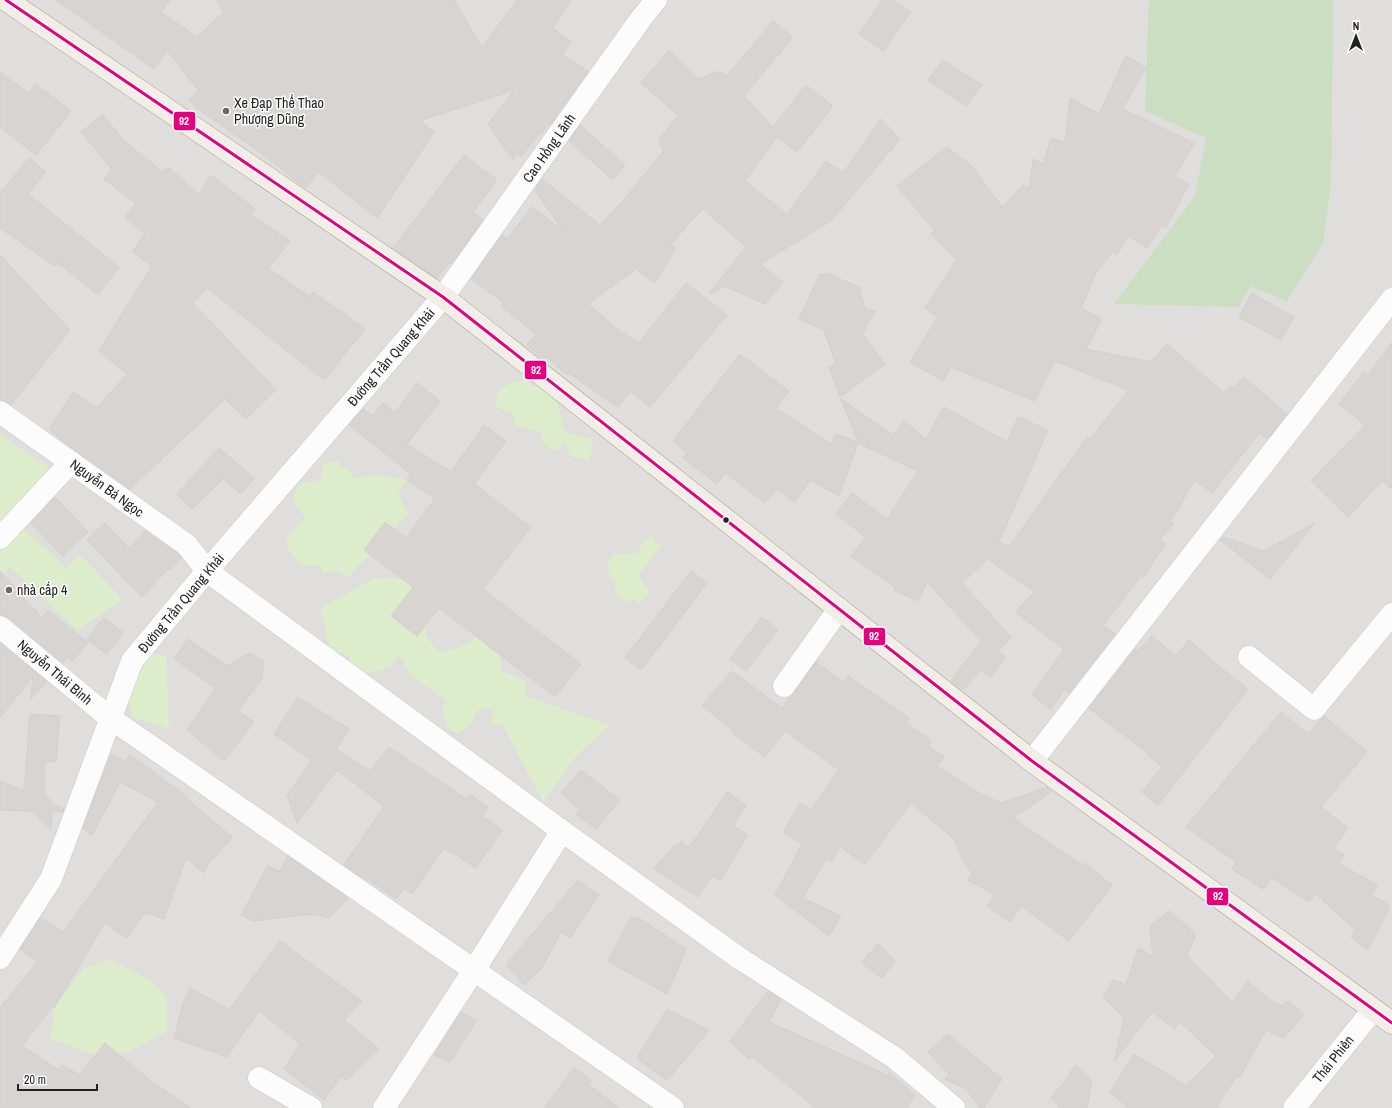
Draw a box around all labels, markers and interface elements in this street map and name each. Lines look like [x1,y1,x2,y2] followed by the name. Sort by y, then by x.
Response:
[1336,16,1376,56] north arrow
[1353,19,1359,33] text: N
[234,94,324,128] place label: Xe Đạp Thể Thao Phượng Dũng
[221,106,231,116] marker: Xe Đạp Thể Thao Phượng Dũng
[519,110,579,186] street label: Cao Hồng Lãnh
[173,111,196,131] line badge: 92
[179,114,189,128] text: 92
[343,304,439,410] street label: Đường Trần Quang Khải
[524,360,547,380] line badge: 92
[531,363,541,377] text: 92
[67,455,148,521] street label: Nguyễn Bá Ngọc
[721,515,731,525] unlabelled marker
[134,550,228,656] street label: Đường Trần Quang Khải
[17,581,68,599] place label: nhà cấp 4
[4,585,14,595] marker: nhà cấp 4
[863,627,886,646] line badge: 92
[869,629,879,643] text: 92
[14,635,96,709] street label: Nguyễn Thái Bình
[1206,887,1229,906] line badge: 92
[1213,889,1223,903] text: 92
[1308,1032,1358,1086] street label: Thái Phiên
[18,1066,97,1092] scale bar
[24,1072,46,1088] text: 20 m

